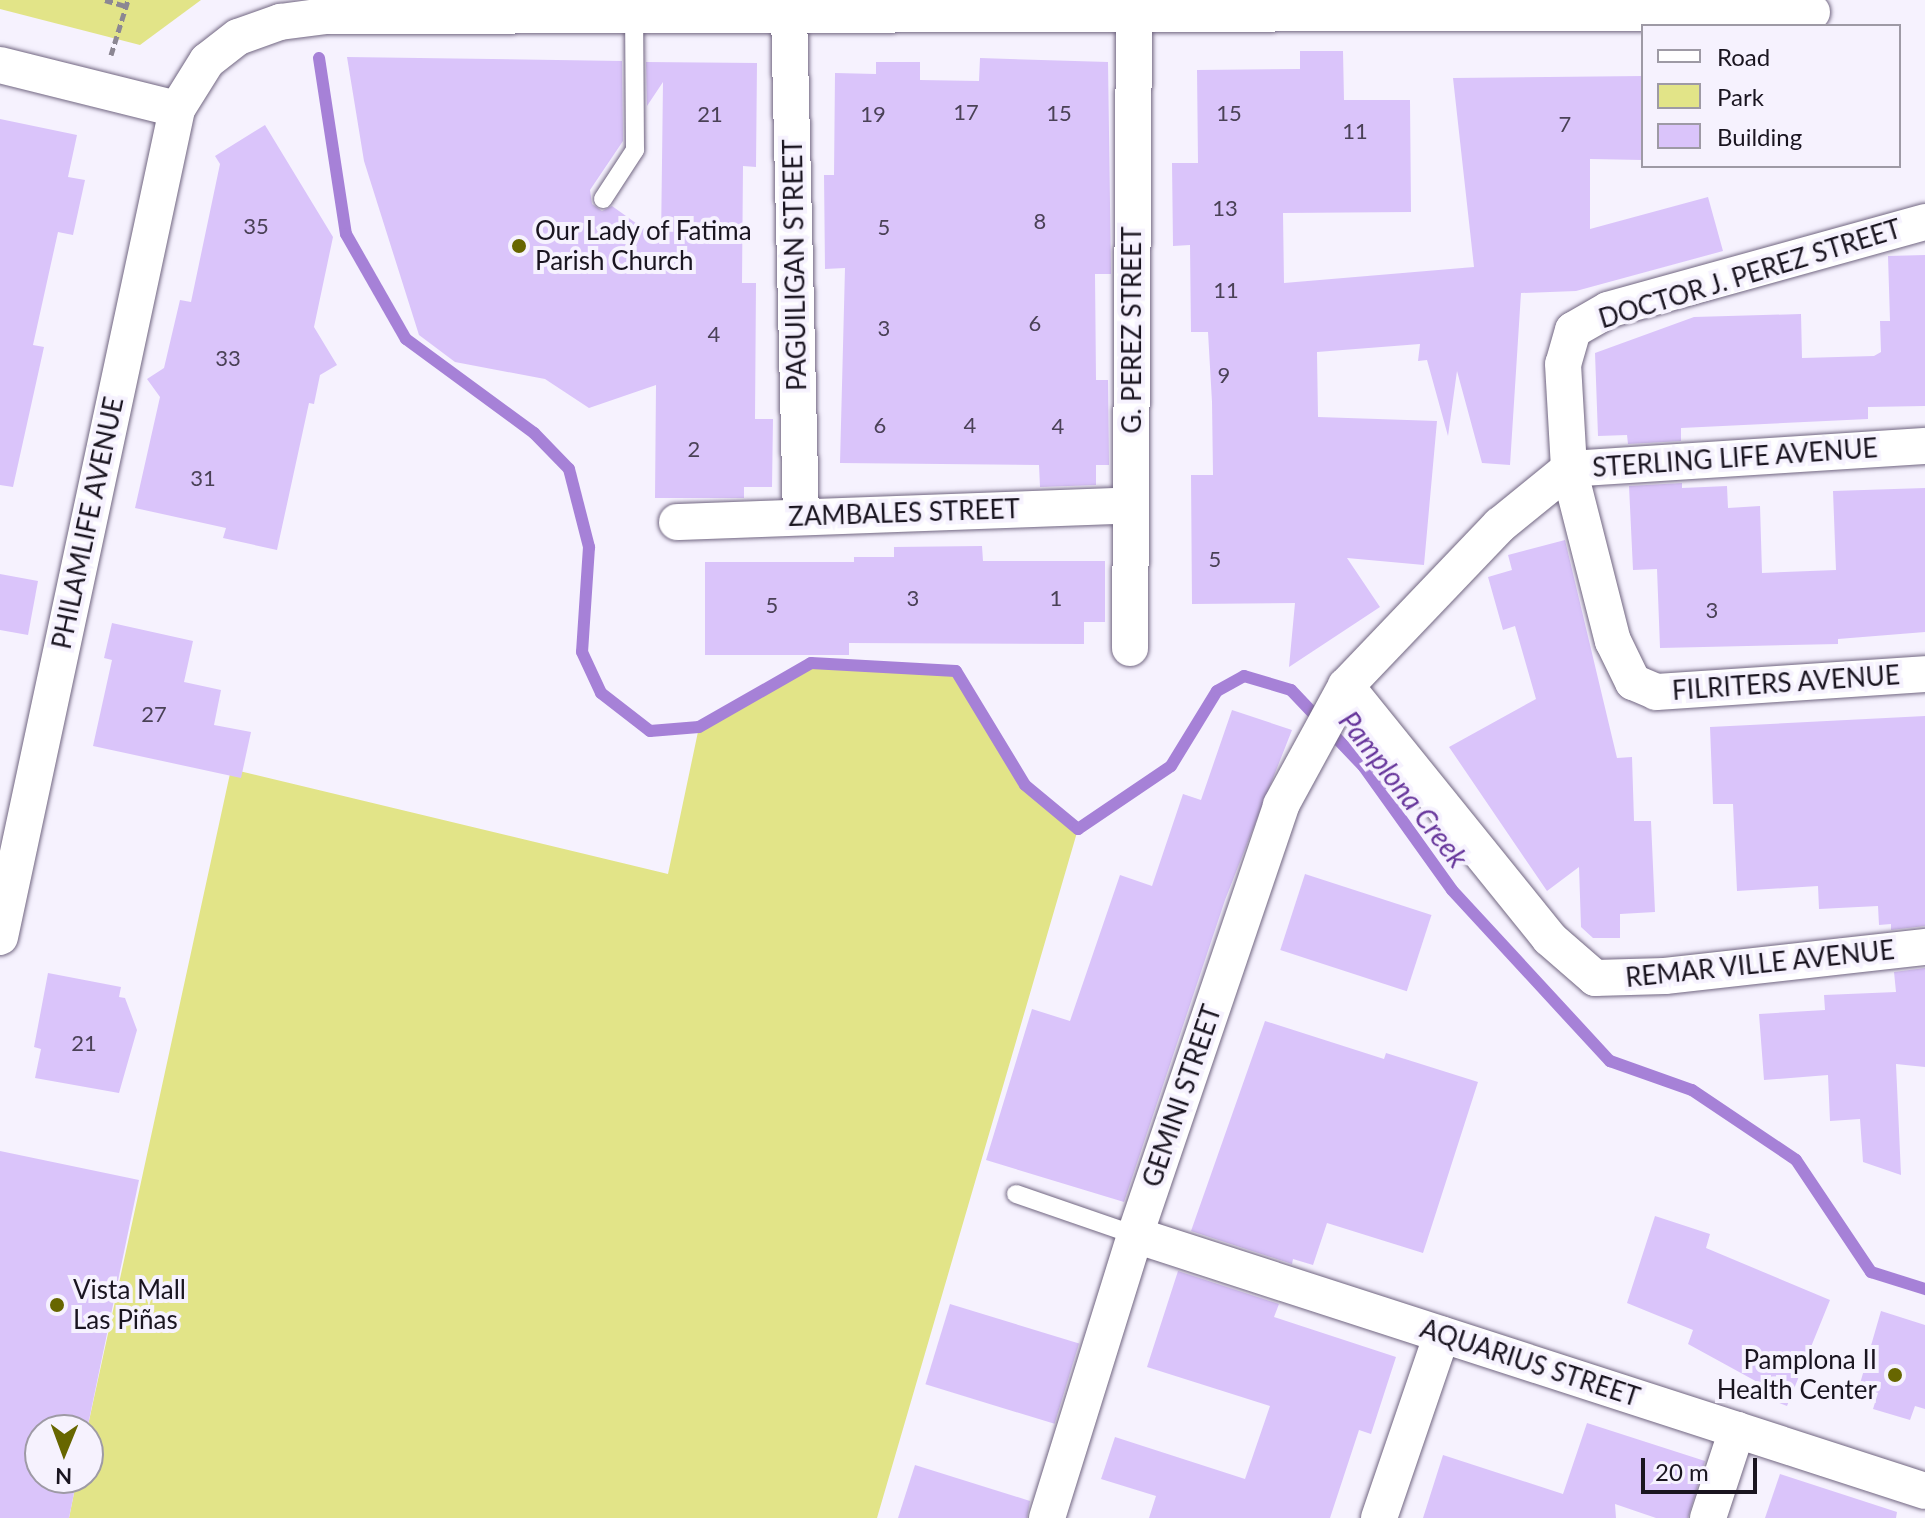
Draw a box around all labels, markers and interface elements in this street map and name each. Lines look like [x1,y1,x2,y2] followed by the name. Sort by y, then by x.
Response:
[1641,24,1901,168] legend
[1717,42,1770,71] text: Road
[1717,82,1764,111] text: Park
[953,99,979,125] house number: 17
[1046,100,1072,126] house number: 15
[1216,100,1242,126] house number: 15
[697,101,723,127] house number: 21
[860,101,886,127] house number: 19
[1559,111,1571,137] house number: 7
[1342,118,1368,144] house number: 11
[1717,122,1802,151] text: Building
[777,139,813,391] street label: PAGUILIGAN STREET
[1212,195,1238,221] house number: 13
[1034,208,1046,234] house number: 8
[243,213,269,239] house number: 35
[1595,213,1905,335] street label: DOCTOR J. PEREZ STREET
[878,214,890,240] house number: 5
[535,215,753,276] place label: Our Lady of Fatima Parish Church
[1116,226,1148,434] street label: G. PEREZ STREET
[510,237,528,255] marker: Our Lady of Fatima Parish Church
[1213,277,1239,303] house number: 11
[1029,310,1041,336] house number: 6
[878,315,890,341] house number: 3
[708,321,720,347] house number: 4
[215,345,241,371] house number: 33
[1218,362,1230,388] house number: 9
[46,394,130,652] street label: PHILAMLIFE AVENUE
[874,412,886,438] house number: 6
[964,412,976,438] house number: 4
[1052,413,1064,439] house number: 4
[1591,432,1879,484] street label: STERLING LIFE AVENUE
[688,436,700,462] house number: 2
[190,465,216,491] house number: 31
[788,493,1020,533] street label: ZAMBALES STREET
[1209,546,1221,572] house number: 5
[907,585,919,611] house number: 3
[1050,585,1062,611] house number: 1
[766,592,778,618] house number: 5
[1706,597,1718,623] house number: 3
[1671,659,1901,707] street label: FILRITERS AVENUE
[141,701,167,727] house number: 27
[1333,704,1475,874] water label: Pamplona Creek
[1623,934,1897,994] street label: REMAR VILLE AVENUE
[1136,1001,1228,1191] street label: GEMINI STREET
[71,1030,97,1056] house number: 21
[73,1274,186,1336] place label: Vista Mall Las Piñas
[48,1296,66,1314] marker: Vista Mall Las Piñas
[1416,1313,1644,1413] street label: AQUARIUS STREET
[1717,1344,1877,1406] place label: Pamplona II Health Center
[1884,1364,1906,1386] marker: Pamplona II Health Center
[24,1414,104,1494] north arrow
[1645,1442,1761,1492] scale bar
[1655,1457,1709,1486] text: 20 m
[55,1463,72,1490] text: N

